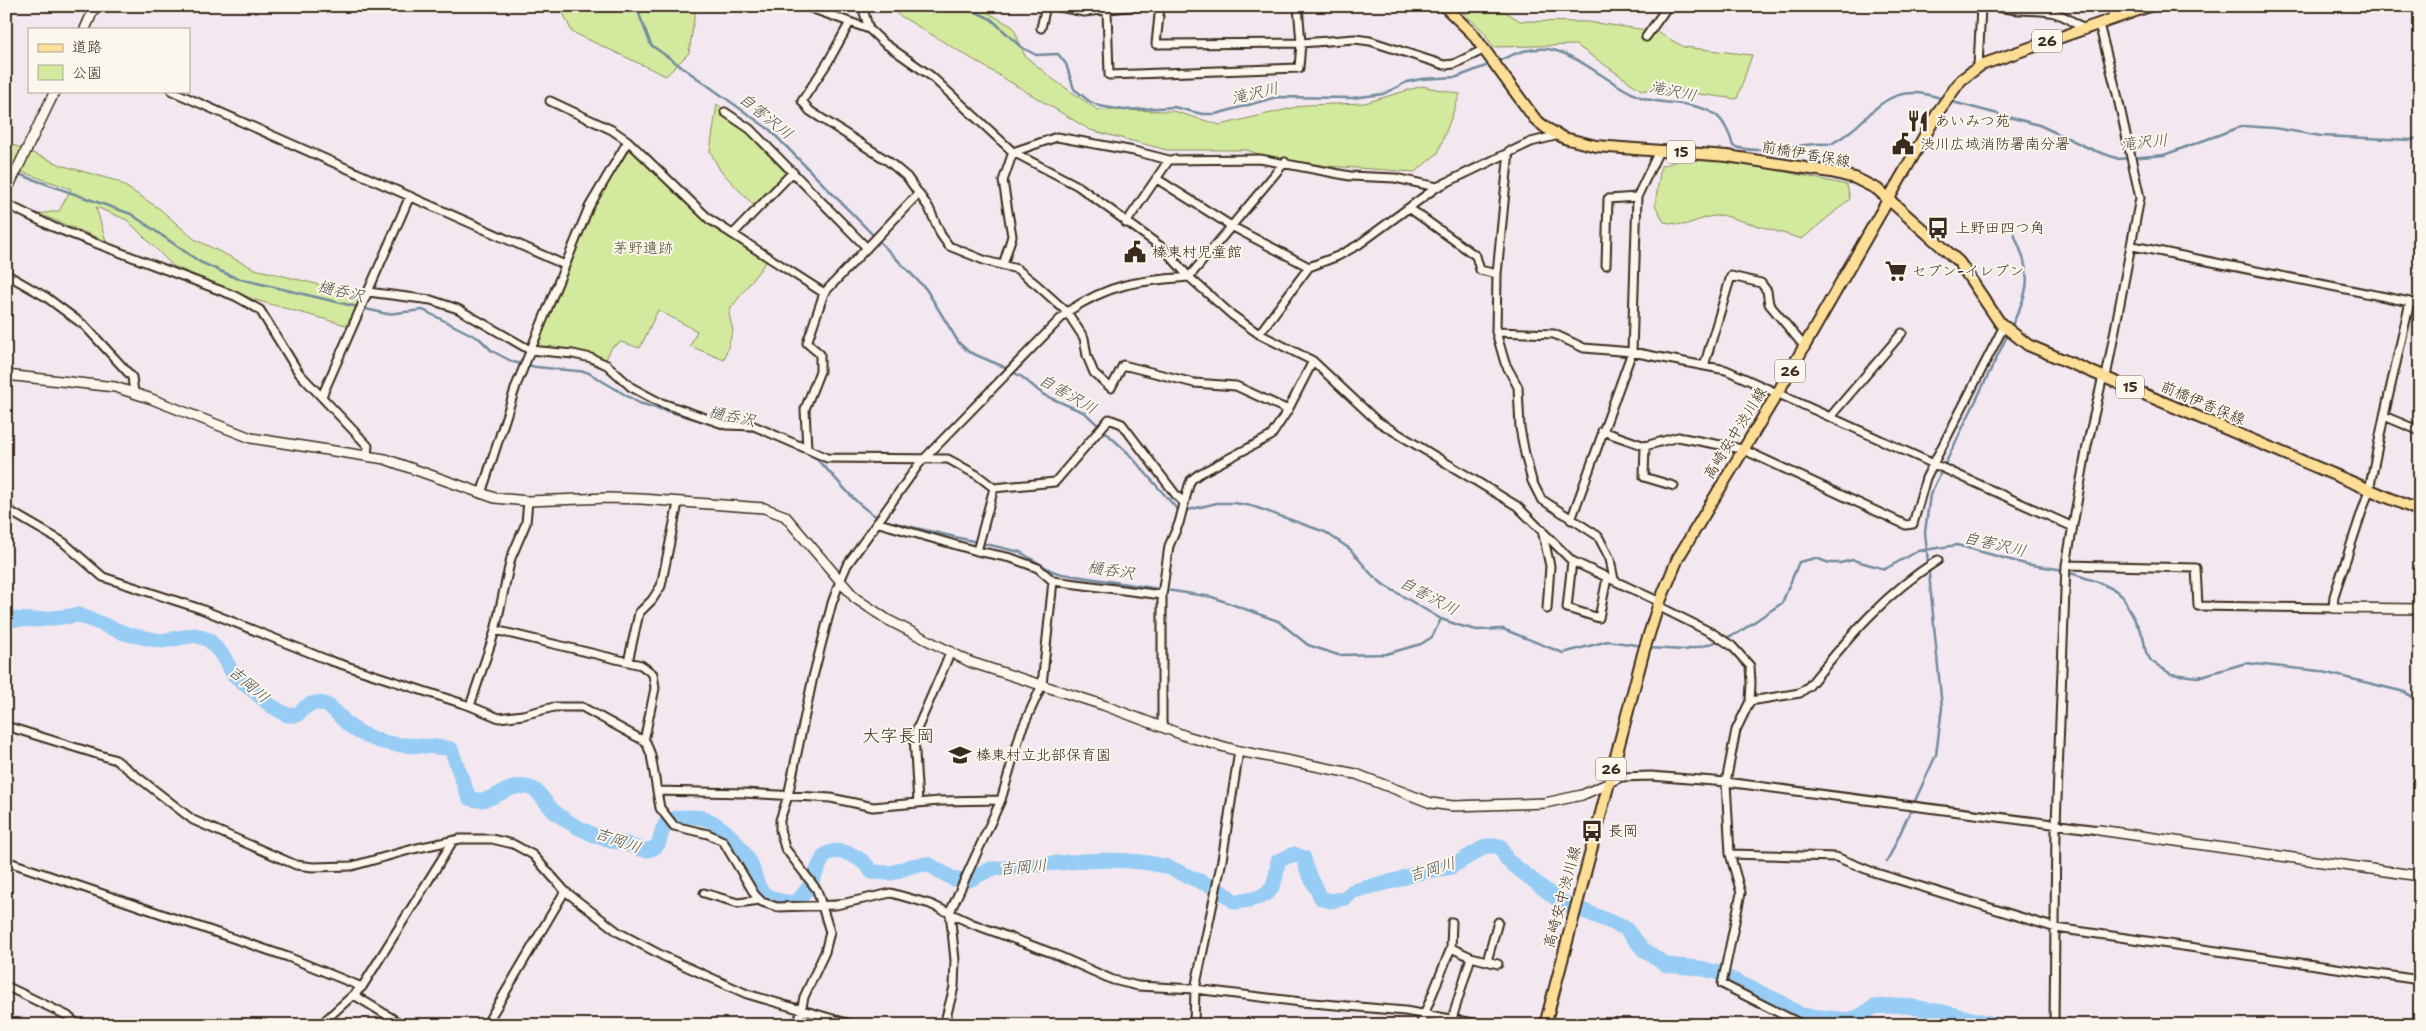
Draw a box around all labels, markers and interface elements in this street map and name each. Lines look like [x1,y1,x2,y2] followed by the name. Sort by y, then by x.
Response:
[28,28,190,92] legend
[2032,29,2062,52] road number: 26
[72,37,102,57] text: 道路
[72,63,102,83] text: 公園
[1647,76,1699,106] water label: 滝沢川
[1229,77,1281,109] water label: 滝沢川
[735,88,797,144] water label: 自害沢川
[1905,108,1931,134] restaurant icon: あいみつ苑
[1935,111,2010,131] place label: あいみつ苑
[2119,129,2169,155] water label: 滝沢川
[1890,131,1916,157] public building icon: 渋川広域消防署南分署
[1920,134,2070,154] place label: 渋川広域消防署南分署
[1760,136,1852,172] street label: 前橋伊香保線
[1667,140,1695,163] road number: 15
[1925,215,1951,241] bus stop icon: 上野田四つ角
[1955,218,2045,238] place label: 上野田四つ角
[613,238,673,258] park label: 茅野遺跡
[1122,239,1148,265] public building icon: 榛東村児童館
[1152,242,1242,262] place label: 榛東村児童館
[1883,258,1909,284] supermarket icon: セブン-イレブン
[1912,261,2024,281] place label: セブン-イレブン
[315,275,368,307] water label: 樋呑沢
[1775,360,1805,382] road number: 26
[1035,369,1101,419] water label: 自害沢川
[2116,376,2144,398] road number: 15
[2158,376,2248,430] street label: 前橋伊香保線
[1699,383,1771,483] street label: 高崎安中渋川線
[706,401,759,431] water label: 樋呑沢
[1961,527,2029,561] water label: 自害沢川
[1086,556,1137,584] water label: 樋呑沢
[1396,572,1462,620] water label: 自害沢川
[224,660,274,708] water label: 吉岡川
[862,724,934,748] district label: 大字長岡
[947,742,973,768] school or university icon: 榛東村立北部保育園
[976,745,1111,765] place label: 榛東村立北部保育園
[1596,758,1626,781] road number: 26
[1579,818,1605,844] bus stop icon: 長岡
[1608,821,1638,841] place label: 長岡
[592,822,644,858] water label: 吉岡川
[1539,844,1585,950] street label: 高崎安中渋川線
[1406,852,1458,886] water label: 吉岡川
[998,854,1048,880] water label: 吉岡川

